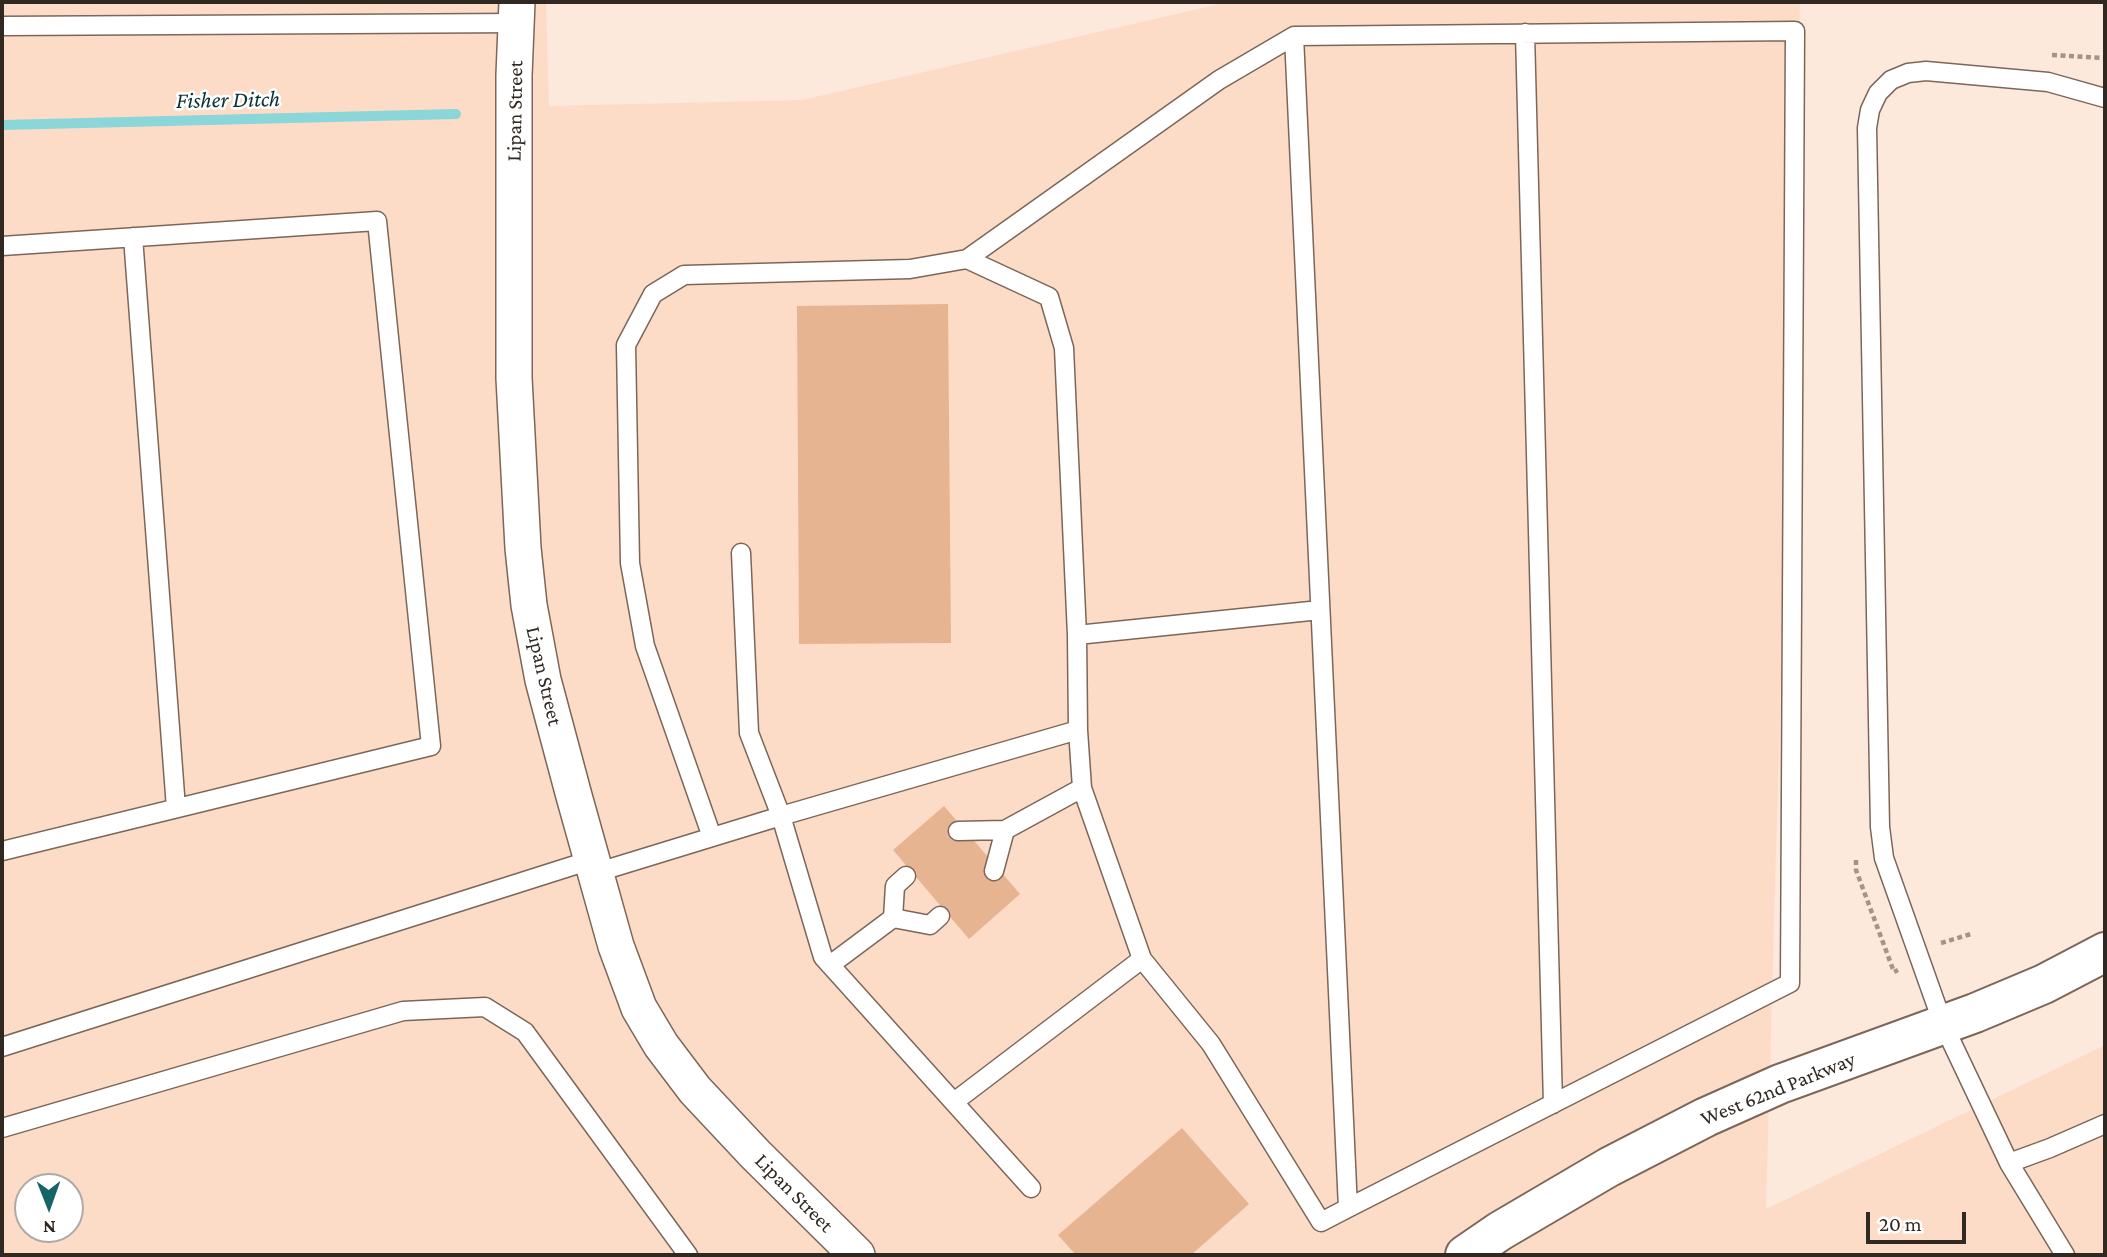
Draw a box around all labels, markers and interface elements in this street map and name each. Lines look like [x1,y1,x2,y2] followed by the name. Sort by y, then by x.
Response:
[502,60,528,162] street label: Lipan Street
[176,85,280,115] water label: Fisher Ditch
[520,624,568,728] street label: Lipan Street
[1697,1046,1859,1132] street label: West 62nd Parkway
[749,1148,839,1238] street label: Lipan Street
[14,1173,84,1243] north arrow
[1869,1198,1969,1242] scale bar
[1879,1212,1922,1236] text: 20 m
[43,1217,56,1238] text: N

